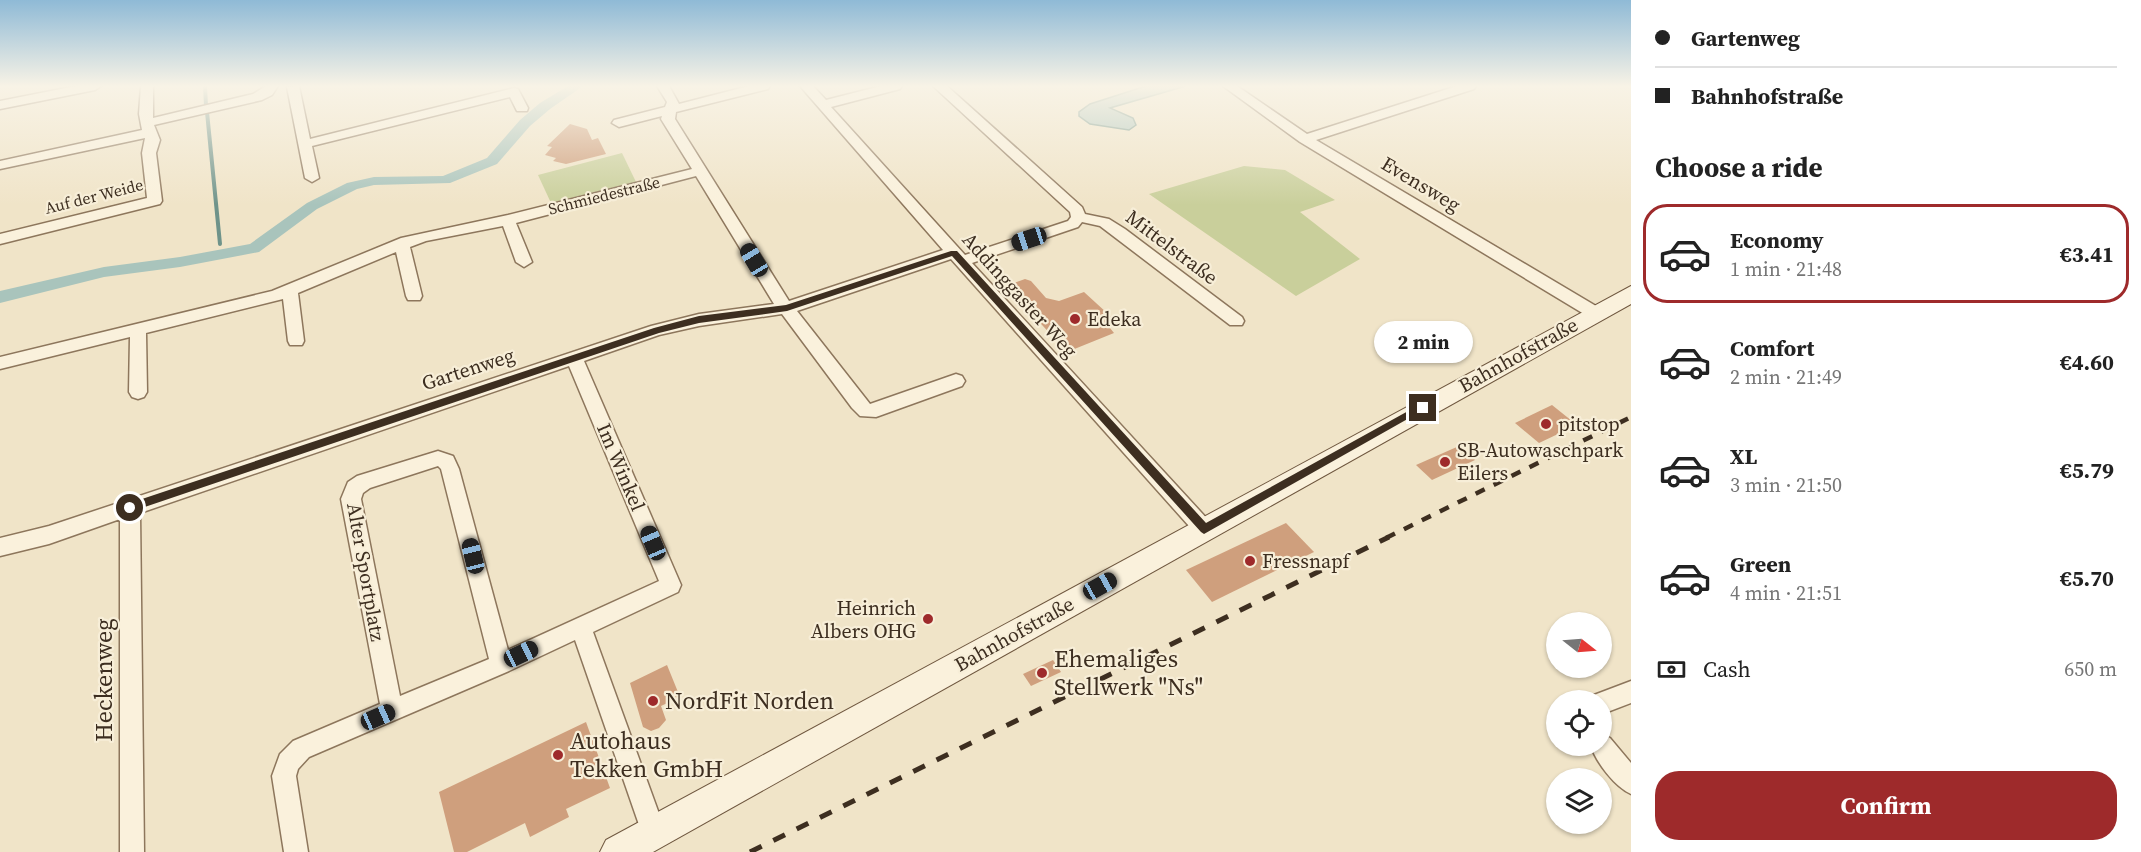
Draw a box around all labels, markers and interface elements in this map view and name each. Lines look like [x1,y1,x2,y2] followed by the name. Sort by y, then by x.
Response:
[1691,23,1800,53] text: Gartenweg
[1691,81,1843,111] text: Bahnhofstraße
[1376,149,1466,219] street label: Evensweg
[1655,149,1823,186] text: Choose a ride
[546,170,662,220] street label: Schmiedestraße
[42,173,146,219] street label: Auf der Weide
[1120,203,1224,291] street label: Mittelstraße
[1009,225,1049,253] car
[1730,225,1824,255] text: Economy
[956,226,1084,364] street label: Addinggaster Weg
[1658,227,1712,281] icon: car
[2060,239,2114,269] text: €3.41
[737,240,771,280] car
[1730,255,1842,283] text: 1 min · 21:48
[1087,305,1142,333] place label: Edeka
[1453,311,1583,399] street label: Bahnhofstraße
[1068,312,1082,326] marker: Edeka
[1374,321,1472,363] callout: 2 min
[1398,328,1449,356] text: 2 min
[1730,333,1814,363] text: Comfort
[1658,335,1712,389] icon: car
[418,341,518,397] street label: Gartenweg
[2060,347,2114,377] text: €4.60
[1730,363,1842,391] text: 2 min · 21:49
[1409,394,1436,421] route end
[1558,410,1620,438] place label: pitstop
[1539,417,1553,431] marker: pitstop
[590,419,652,515] street label: Im Winkel
[1457,436,1623,487] place label: SB-Autowaschpark Eilers
[1730,441,1757,471] text: XL
[1658,443,1712,497] icon: car
[1438,455,1452,469] marker: SB-Autowaschpark Eilers
[2060,455,2114,485] text: €5.79
[1730,471,1842,499] text: 3 min · 21:50
[116,494,143,521] route start
[340,501,392,643] street label: Alter Sportplatz
[638,523,668,563] car
[460,536,486,576] car
[1262,547,1352,575] place label: Fressnapf
[1730,549,1791,579] text: Green
[1658,551,1712,605] icon: car
[1243,554,1257,568] marker: Fressnapf
[2060,563,2114,593] text: €5.70
[1080,569,1120,603] car
[1730,579,1842,607] text: 4 min · 21:51
[949,590,1079,678] street label: Bahnhofstraße
[811,594,916,645] place label: Heinrich Albers OHG
[921,612,935,626] marker: Heinrich Albers OHG
[1546,612,1612,678] north arrow
[1546,612,1612,834] map controls
[87,618,120,742] street label: Heckenweg
[501,638,541,670] car
[1054,642,1203,703] place label: Ehemaliges Stellwerk "Ns"
[1655,653,1688,686] icon: cash
[1703,654,1751,684] text: Cash
[2064,655,2117,683] text: 650 m
[1035,666,1049,680] marker: Ehemaliges Stellwerk "Ns"
[665,684,834,717] place label: NordFit Norden
[1546,690,1612,756] button: locate
[646,694,660,708] marker: NordFit Norden
[358,701,398,733] car
[570,724,723,785] place label: Autohaus Tekken GmbH
[551,748,565,762] marker: Autohaus Tekken GmbH
[1546,768,1612,834] button: layers
[1655,771,2117,840] button: Confirm

